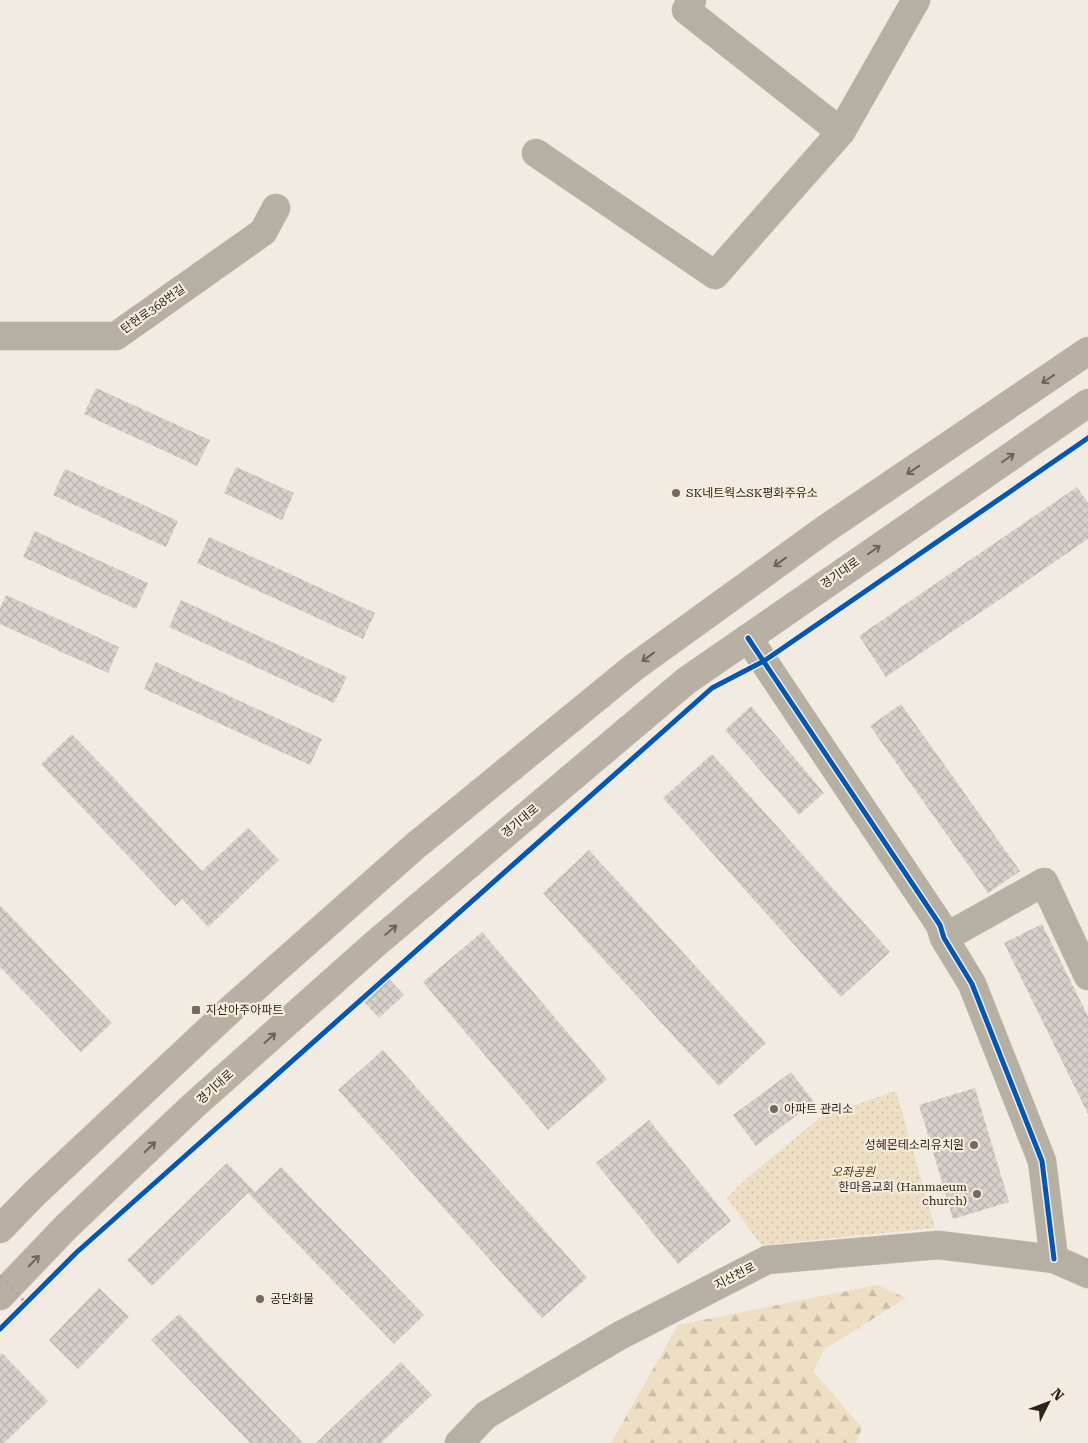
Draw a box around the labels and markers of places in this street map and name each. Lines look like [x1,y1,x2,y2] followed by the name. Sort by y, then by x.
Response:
[686,486,818,500] place label: SK네트웍스SK평화주유소
[670,487,682,499] marker: SK네트웍스SK평화주유소
[206,1003,283,1017] place label: 지산아주아파트
[190,1004,202,1016] marker: 지산아주아파트
[784,1102,853,1116] place label: 아파트 관리소
[768,1103,780,1115] marker: 아파트 관리소
[865,1138,964,1152] place label: 성혜몬테소리유치원
[968,1139,980,1151] marker: 성혜몬테소리유치원
[838,1180,967,1208] place label: 한마음교회 (Hanmaeum church)
[971,1188,983,1200] marker: 한마음교회 (Hanmaeum church)
[270,1292,314,1306] place label: 공단화물
[254,1293,266,1305] marker: 공단화물

